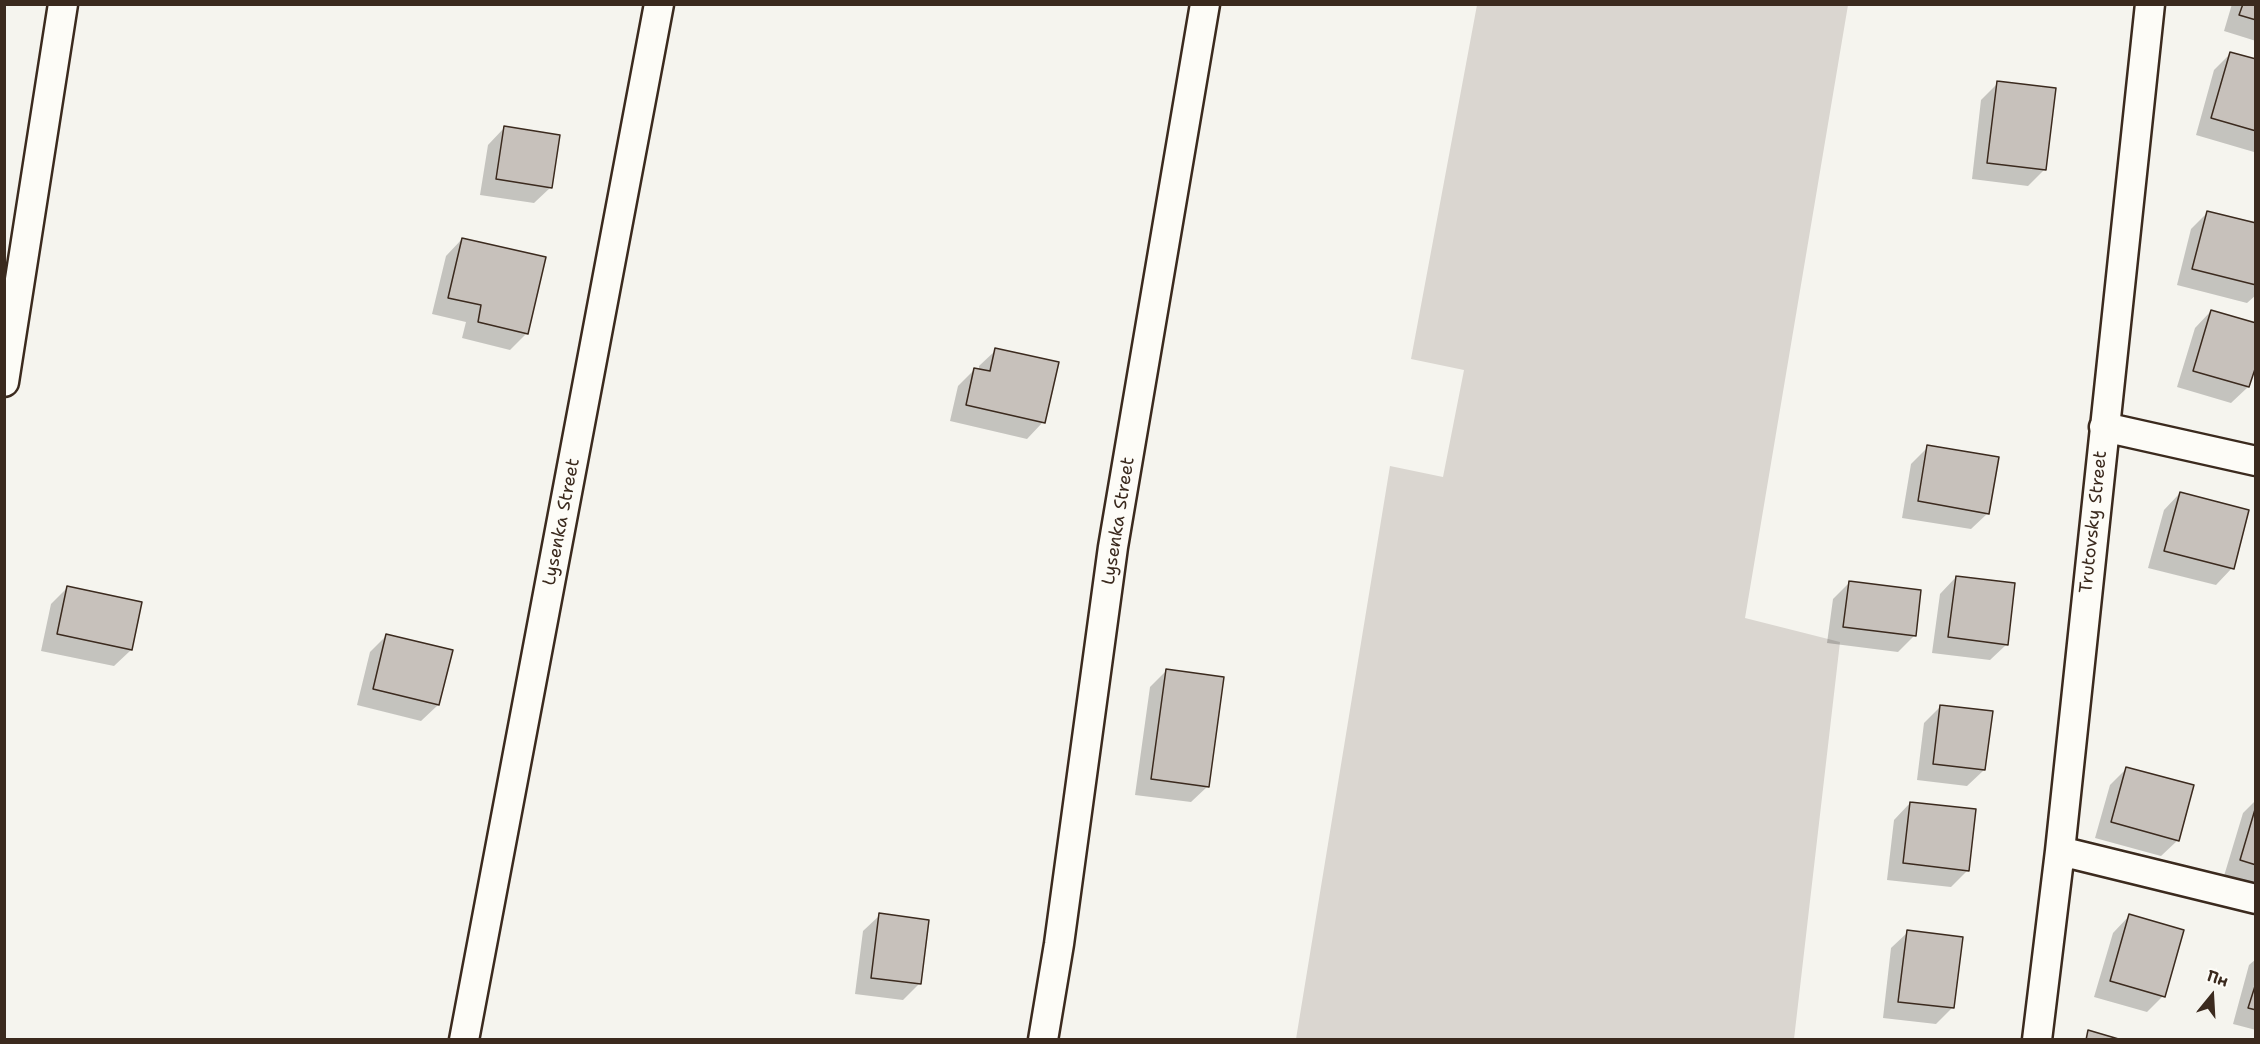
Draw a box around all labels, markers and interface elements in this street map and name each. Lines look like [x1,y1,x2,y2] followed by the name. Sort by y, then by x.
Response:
[2076,450,2112,594] street label: Trutovsky Street
[1098,456,1140,586] street label: Lysenka Street
[539,457,585,587] street label: Lysenka Street
[2204,965,2231,992] text: Пн
[2182,966,2242,1026] north arrow

